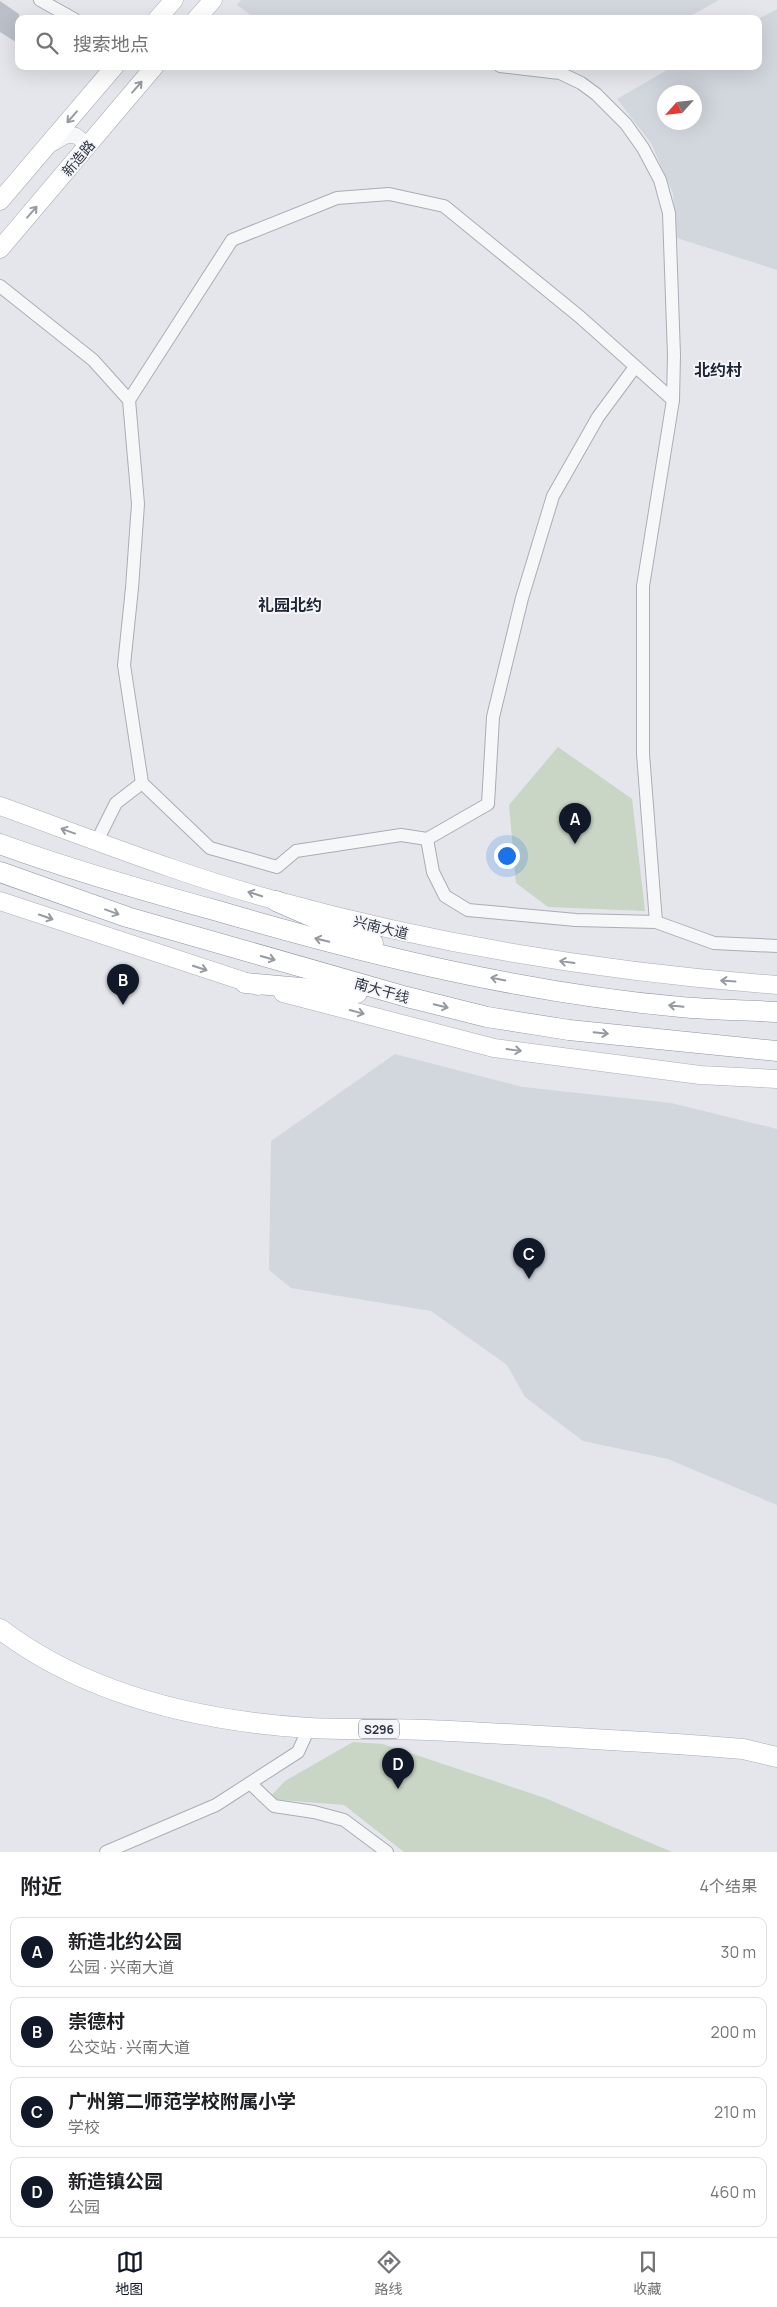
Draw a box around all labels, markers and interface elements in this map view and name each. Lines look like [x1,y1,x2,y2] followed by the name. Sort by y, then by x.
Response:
[15,15,762,70] search box
[33,29,61,57] icon: search
[73,31,149,57] text: 搜索地点
[131,81,142,94] one-way arrow
[657,85,702,130] north arrow
[67,110,78,123] one-way arrow
[57,136,99,180] street label: 新造路
[26,205,38,218] one-way arrow
[694,359,742,381] district label: 北约村
[258,594,322,616] district label: 礼园北约
[559,803,591,844] pin: A
[60,826,76,835] one-way arrow
[494,843,520,869] your location
[247,889,263,898] one-way arrow
[104,908,119,917] one-way arrow
[352,911,410,943] street label: 兴南大道
[38,912,54,922] one-way arrow
[315,935,331,944] one-way arrow
[259,953,275,963] one-way arrow
[559,957,575,967] one-way arrow
[107,964,139,1005] pin: B
[192,964,208,973] one-way arrow
[352,973,412,1007] street label: 南大干线
[490,974,506,984] one-way arrow
[721,977,737,986] one-way arrow
[668,1001,684,1011] one-way arrow
[433,1002,449,1011] one-way arrow
[348,1008,364,1017] one-way arrow
[593,1028,609,1038] one-way arrow
[506,1045,522,1055] one-way arrow
[513,1238,545,1279] pin: C
[359,1720,399,1738] road number: S296
[382,1748,414,1789] pin: D
[20,1872,62,1900] text: 附近
[700,1875,757,1897] text: 4个结果
[68,1928,182,1954] text: 新造北约公园
[32,1941,42,1963] text: A
[721,1941,756,1963] text: 30 m
[68,1956,174,1978] text: 公园 · 兴南大道
[68,2008,125,2034] text: 崇德村
[32,2021,42,2043] text: B
[711,2021,756,2043] text: 200 m
[68,2036,190,2058] text: 公交站 · 兴南大道
[68,2088,296,2114] text: 广州第二师范学校附属小学
[31,2101,43,2123] text: C
[714,2101,756,2123] text: 210 m
[68,2116,100,2138] text: 学校
[68,2168,163,2194] text: 新造镇公园
[31,2181,43,2203] text: D
[710,2181,756,2203] text: 460 m
[68,2196,100,2218] text: 公园
[116,2248,144,2298] tab: 地图
[375,2248,403,2298] tab: 路线
[634,2248,662,2298] tab: 收藏

